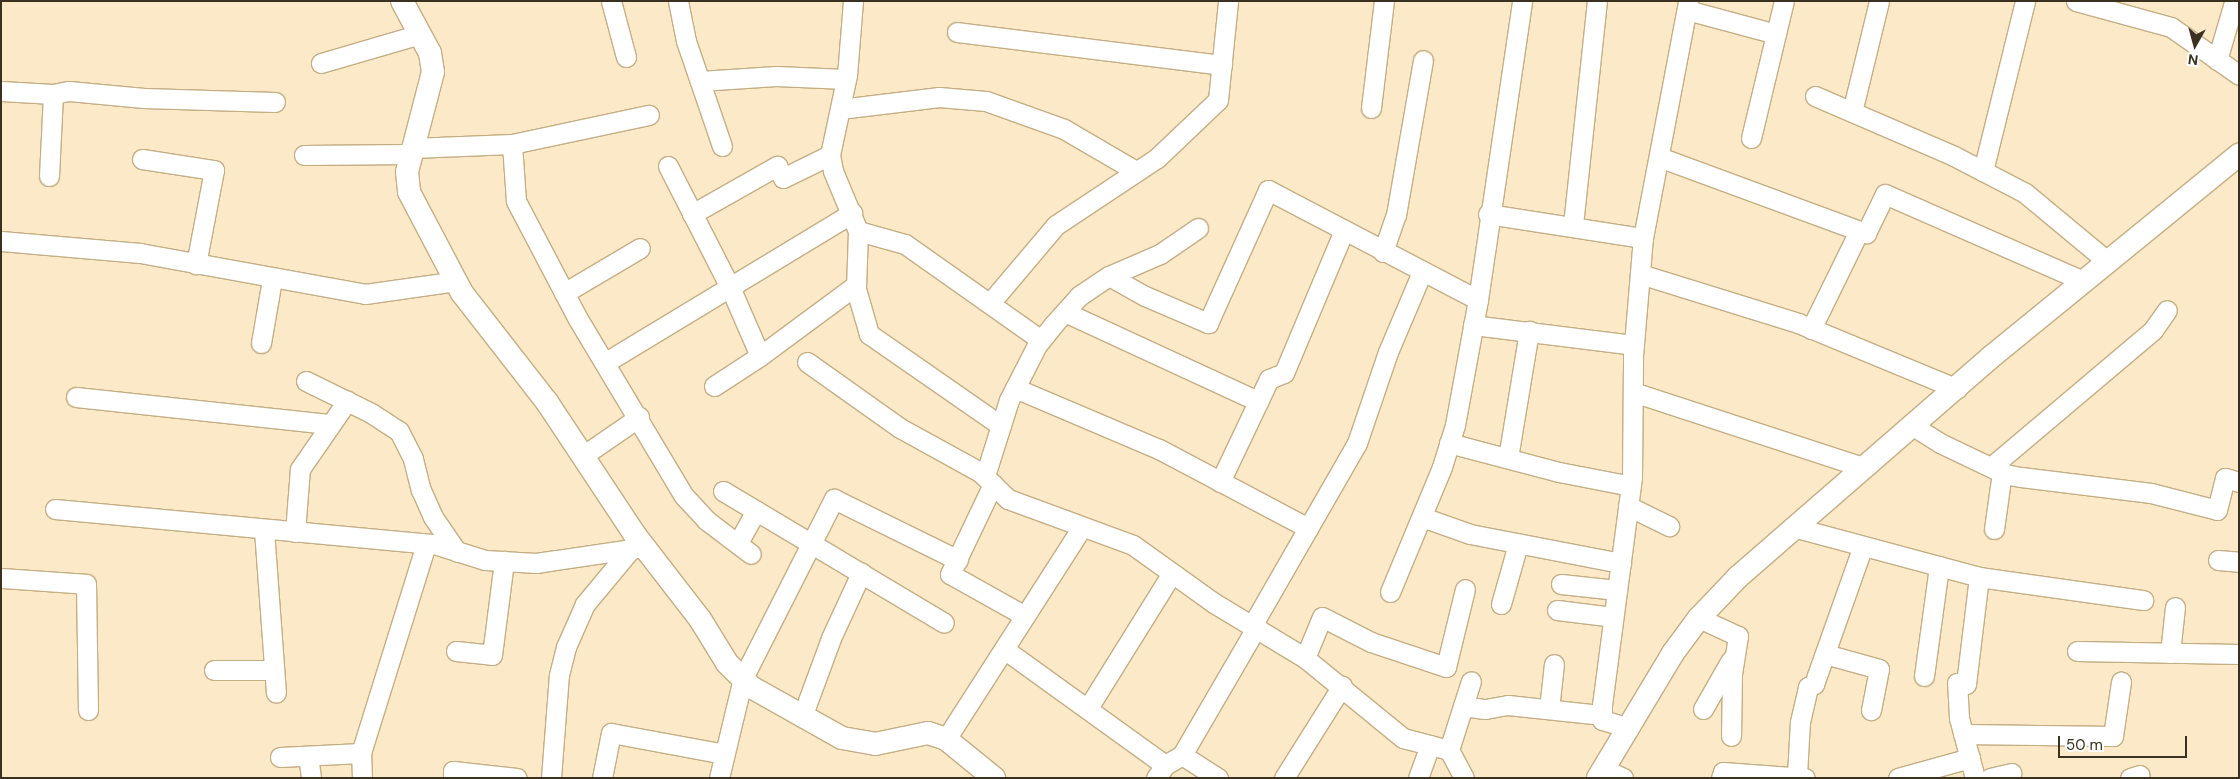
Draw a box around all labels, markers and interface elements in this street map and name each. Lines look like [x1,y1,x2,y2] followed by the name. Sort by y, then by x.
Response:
[2170,20,2220,70] north arrow
[2187,50,2199,69] text: N
[2060,726,2189,758] scale bar
[2066,735,2103,755] text: 50 m

